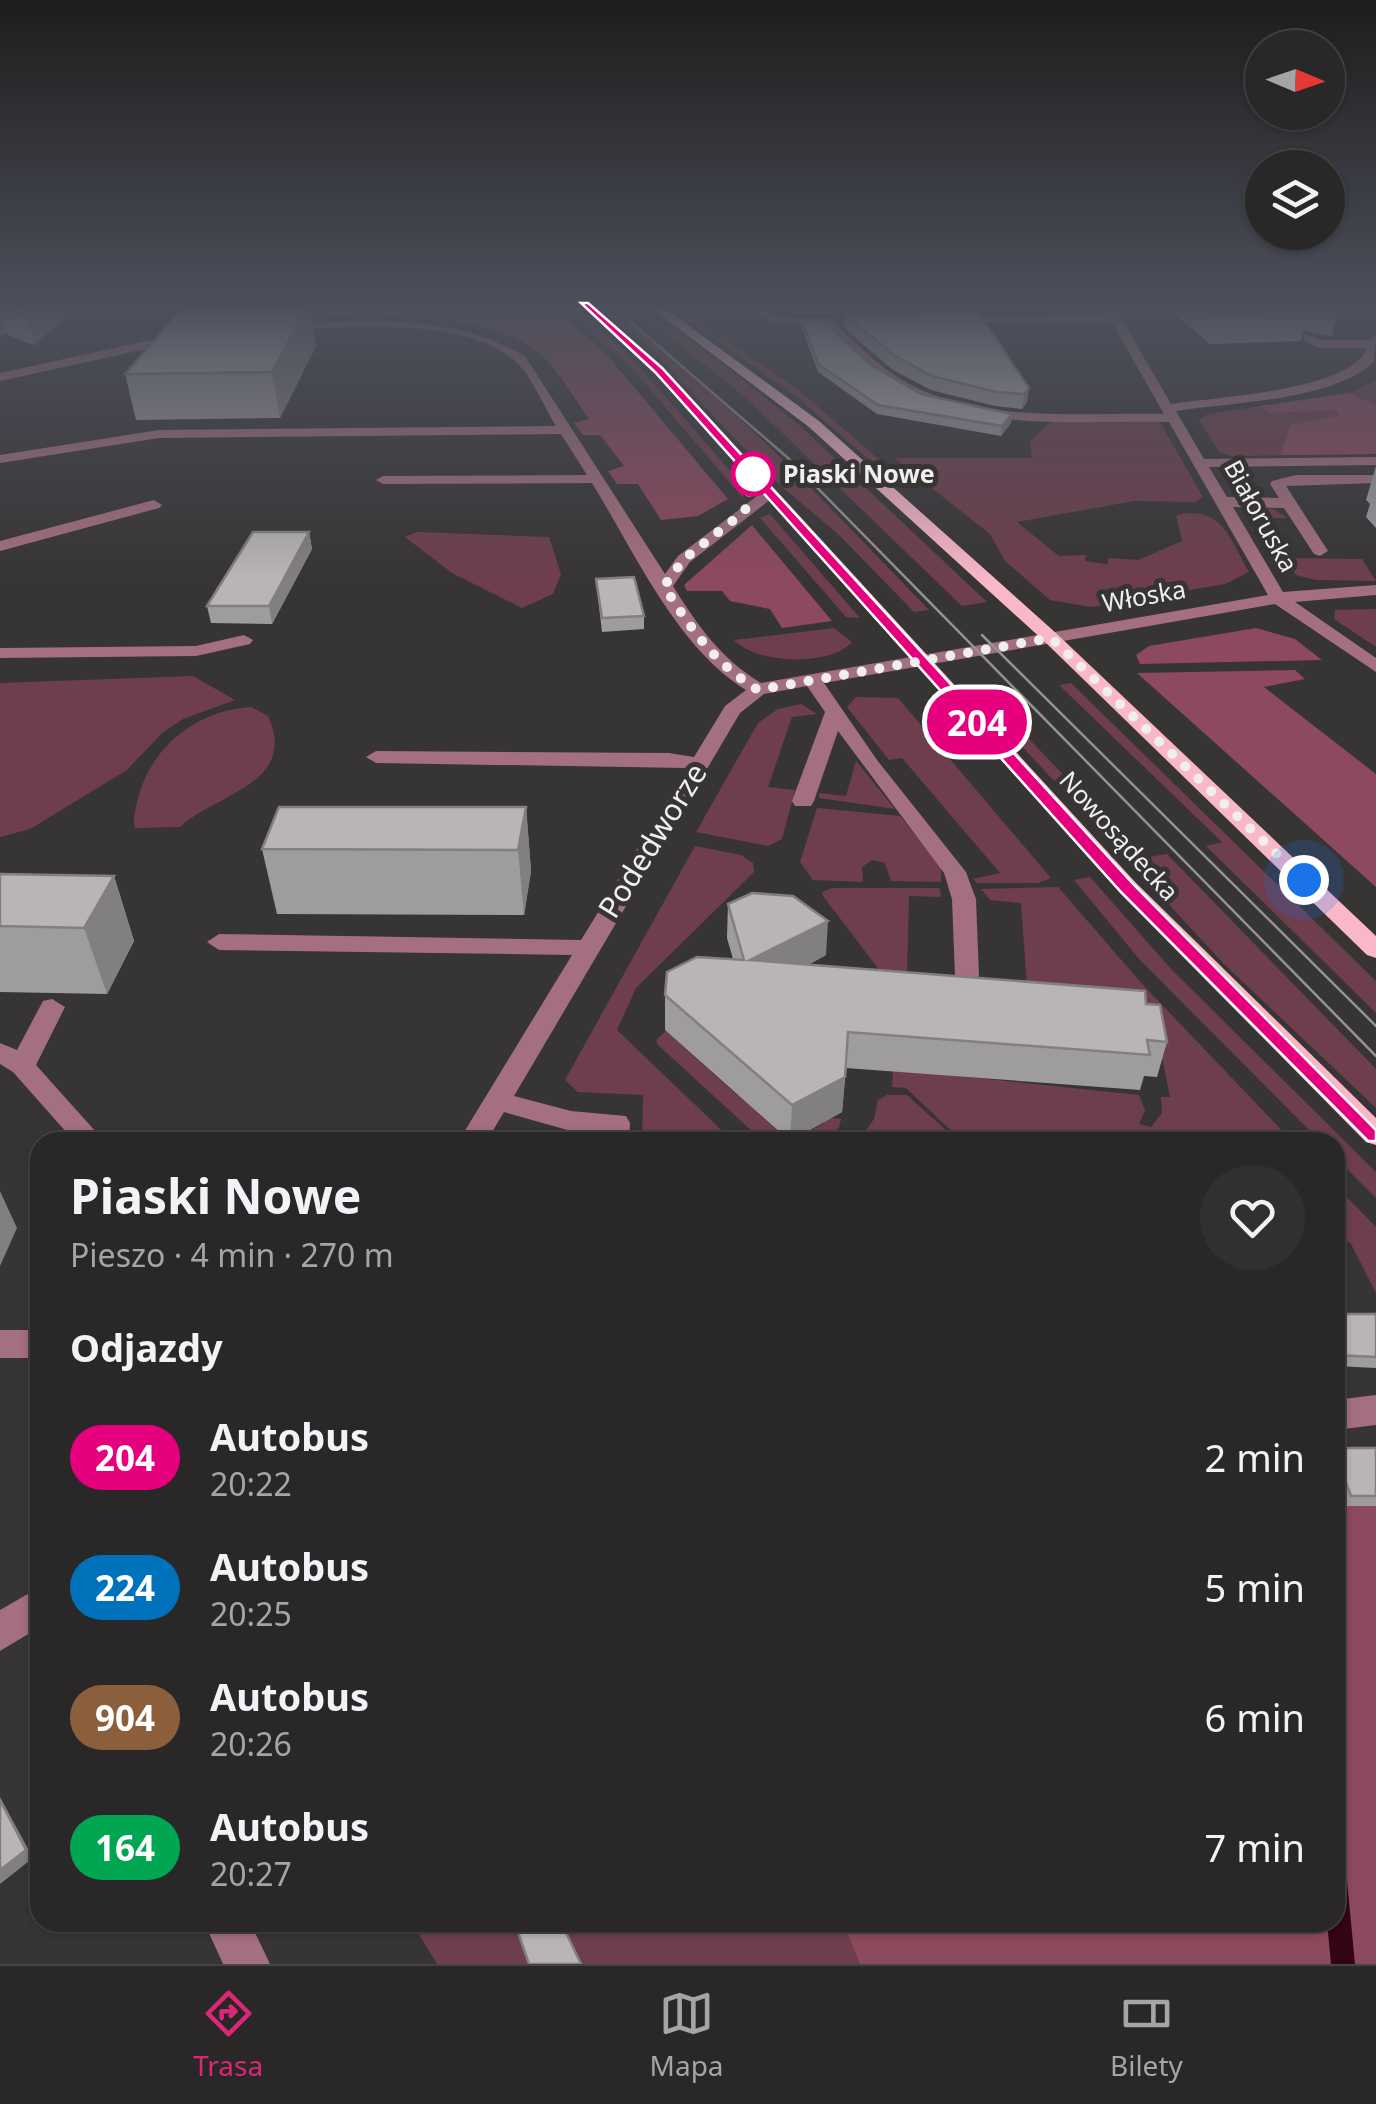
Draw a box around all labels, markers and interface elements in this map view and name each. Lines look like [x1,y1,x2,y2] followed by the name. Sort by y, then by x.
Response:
[1245,30,1345,130] north arrow
[1245,30,1345,250] map controls
[1245,150,1345,250] button: layers
[732,453,774,495] marker: Piaski Nowe
[1217,453,1307,578] street label: Białoruska
[783,456,935,490] place label: Piaski Nowe
[1099,571,1188,619] street label: Włoska
[920,690,1034,754] line badge: 204
[947,699,1007,746] text: 204
[588,755,716,925] street label: Podedworze
[1052,763,1187,907] street label: Nowosądecka
[1279,855,1329,905] your location
[70,1163,361,1228] text: Piaski Nowe
[1200,1165,1305,1270] button: heart
[70,1233,394,1276] text: Pieszo · 4 min · 270 m
[70,1321,223,1373] text: Odjazdy
[210,1410,369,1462] text: Autobus
[1205,1431,1305,1483] text: 2 min
[95,1434,155,1481] text: 204
[210,1462,292,1505] text: 20:22
[210,1540,369,1592] text: Autobus
[1205,1561,1305,1613] text: 5 min
[95,1564,155,1611] text: 224
[210,1592,292,1635] text: 20:25
[210,1670,369,1722] text: Autobus
[1205,1691,1305,1743] text: 6 min
[95,1694,155,1741] text: 904
[210,1722,292,1765] text: 20:26
[210,1800,369,1852] text: Autobus
[1205,1821,1305,1873] text: 7 min
[95,1824,155,1871] text: 164
[210,1852,292,1895] text: 20:27
[193,1986,263,2084] tab: Trasa
[650,1986,724,2084] tab: Mapa
[1110,1986,1183,2084] tab: Bilety

